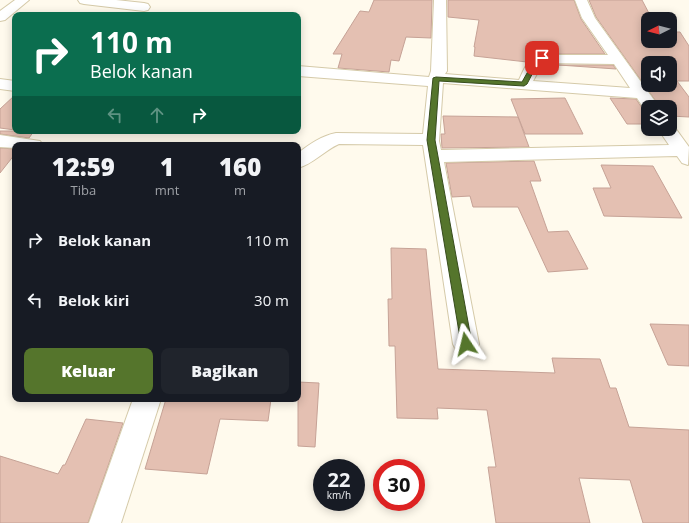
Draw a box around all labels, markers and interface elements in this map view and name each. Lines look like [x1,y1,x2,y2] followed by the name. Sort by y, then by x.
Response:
[641,12,677,48] north arrow
[641,12,677,136] map controls
[90,23,173,61] text: 110 m
[24,28,76,80] icon: right
[525,41,559,75] pin
[531,47,553,69] icon: arrive
[641,56,677,92] button: sound
[90,59,193,83] text: Belok kanan
[641,100,677,136] button: layers
[104,104,126,126] icon: left
[146,104,168,126] icon: ahead
[188,104,210,126] icon: right
[52,150,115,183] text: 12:59
[160,150,174,183] text: 1
[219,150,261,183] text: 160
[71,181,96,199] text: Tiba
[155,181,179,199] text: mnt
[234,181,246,199] text: m
[24,229,46,251] icon: right
[58,230,151,250] text: Belok kanan
[245,230,289,250] text: 110 m
[24,289,46,311] icon: left
[58,290,129,310] text: Belok kiri
[254,290,289,310] text: 30 m
[445,323,487,365] position arrow
[24,348,153,394] button: Keluar
[161,348,289,394] button: Bagikan
[373,459,425,511] speed limit sign: 30
[328,466,350,493] text: 22
[327,488,351,502] text: km/h

